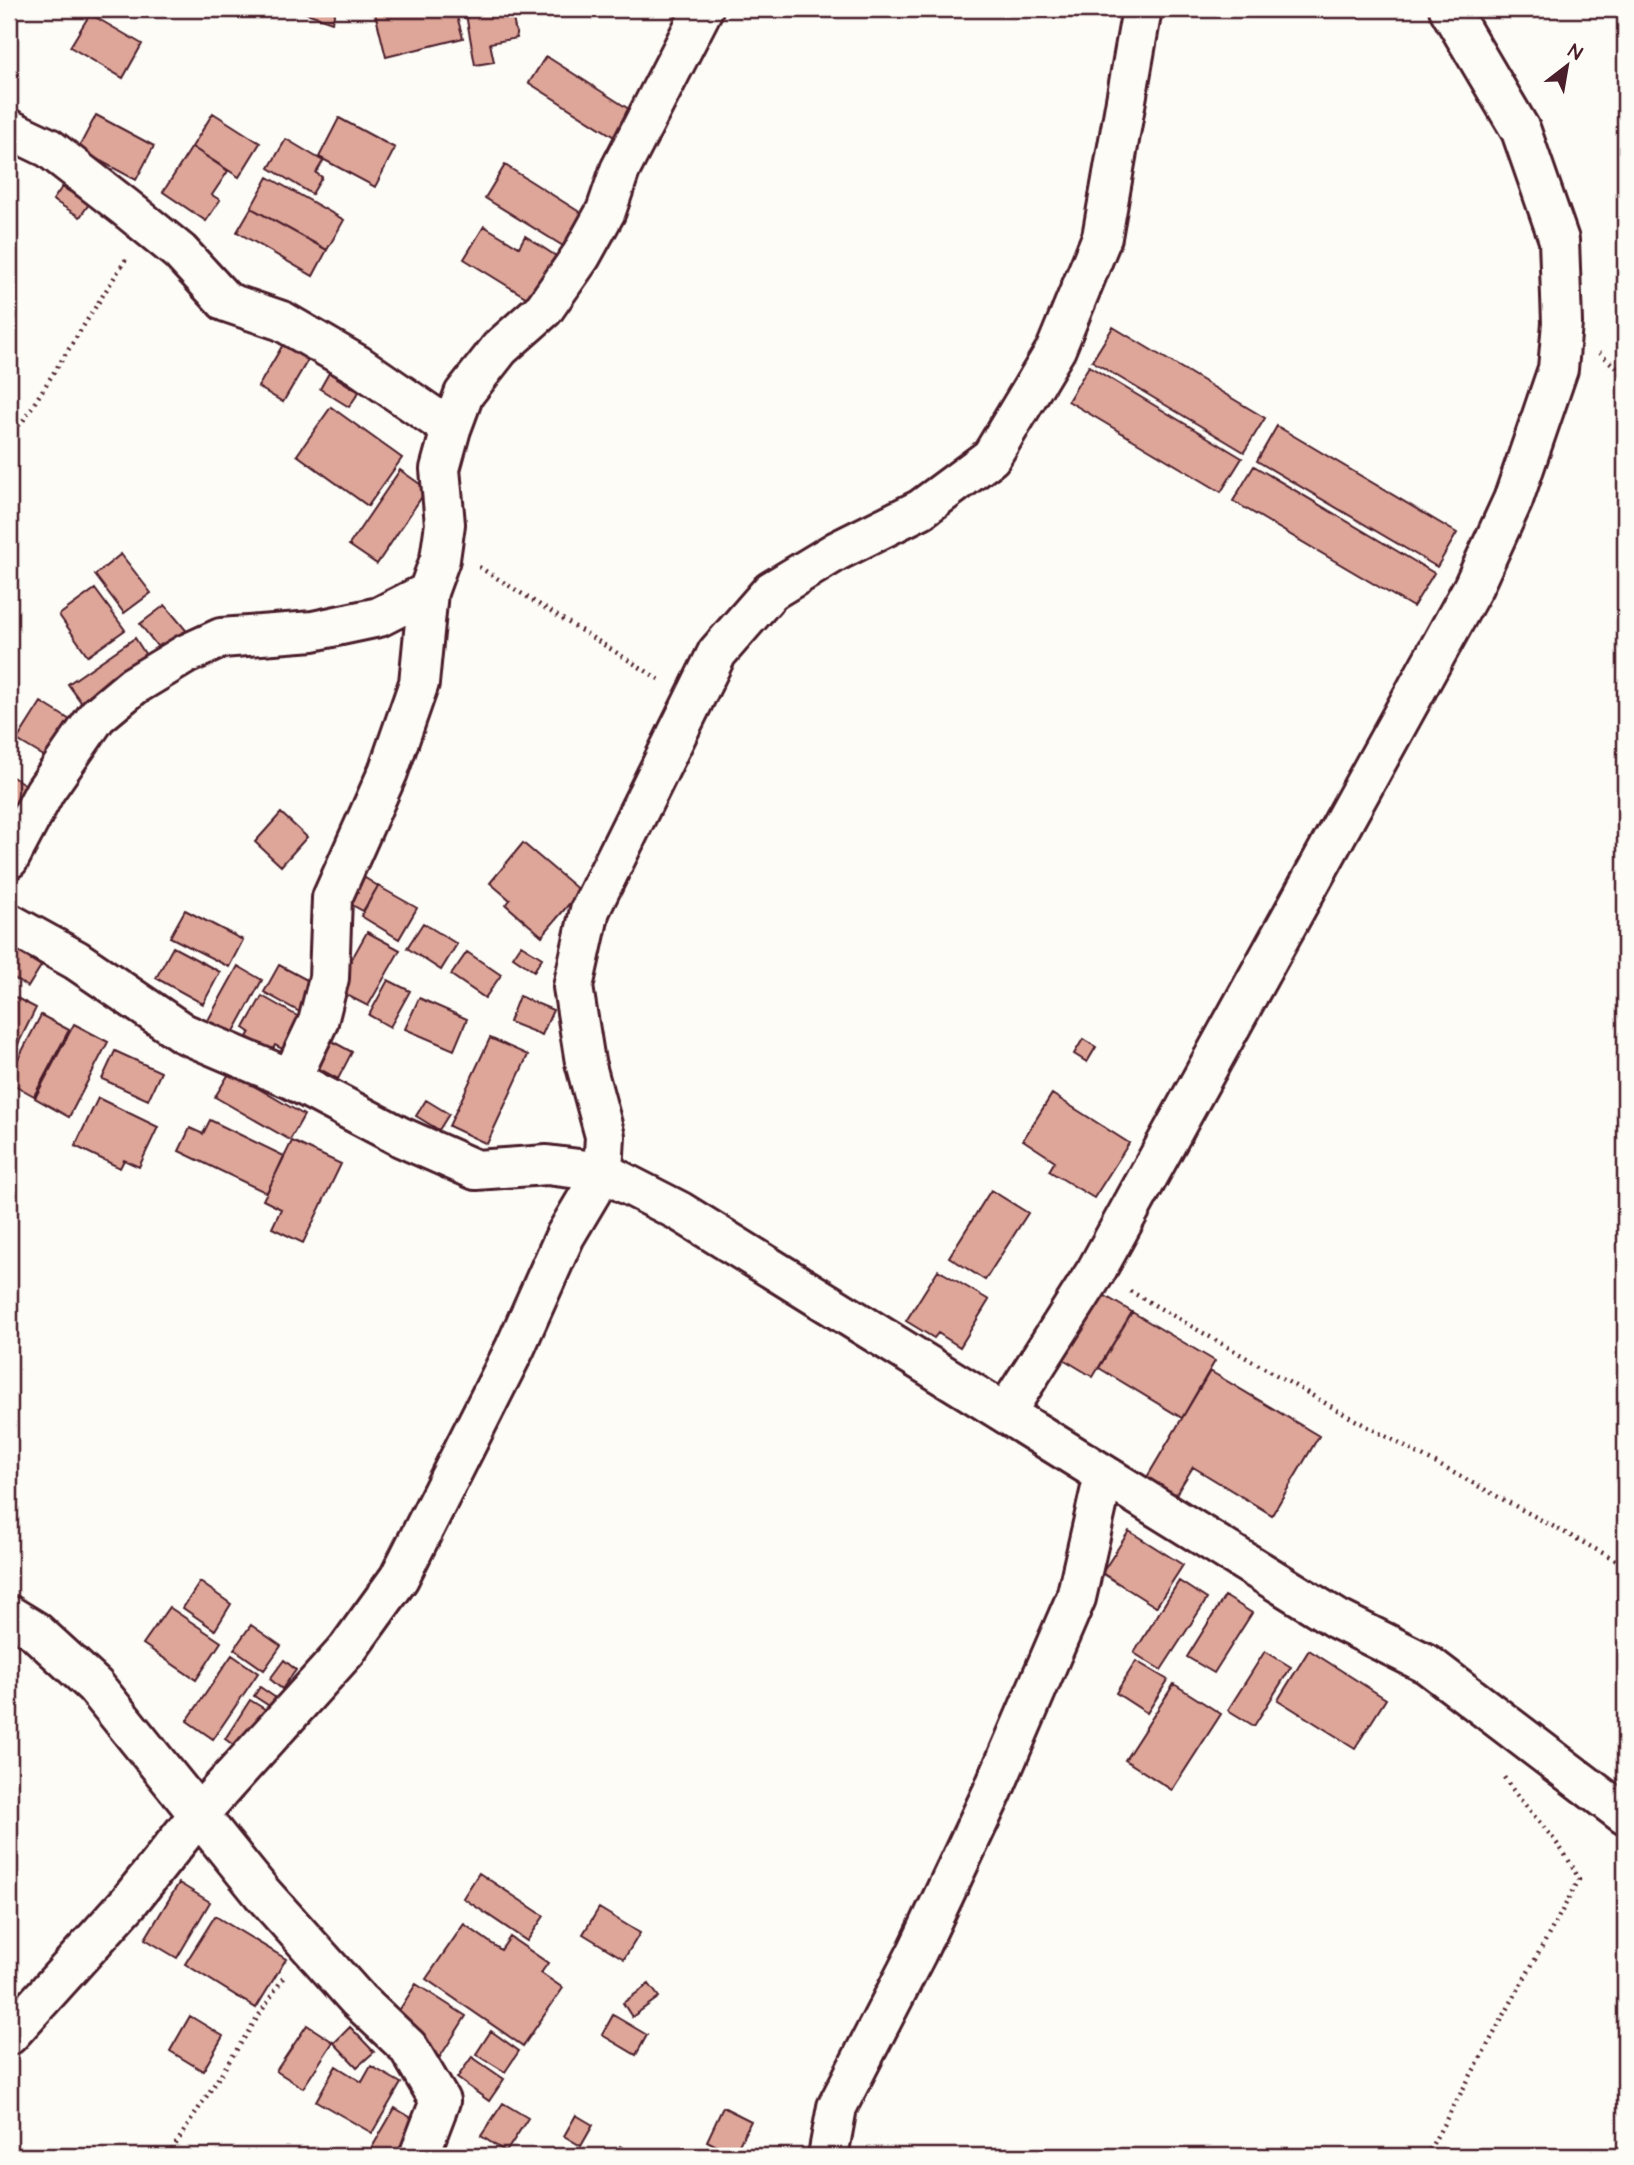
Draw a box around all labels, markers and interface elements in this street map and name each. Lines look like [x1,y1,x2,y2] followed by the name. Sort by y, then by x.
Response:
[1532,32,1602,102] north arrow
[1563,38,1587,67] text: N

